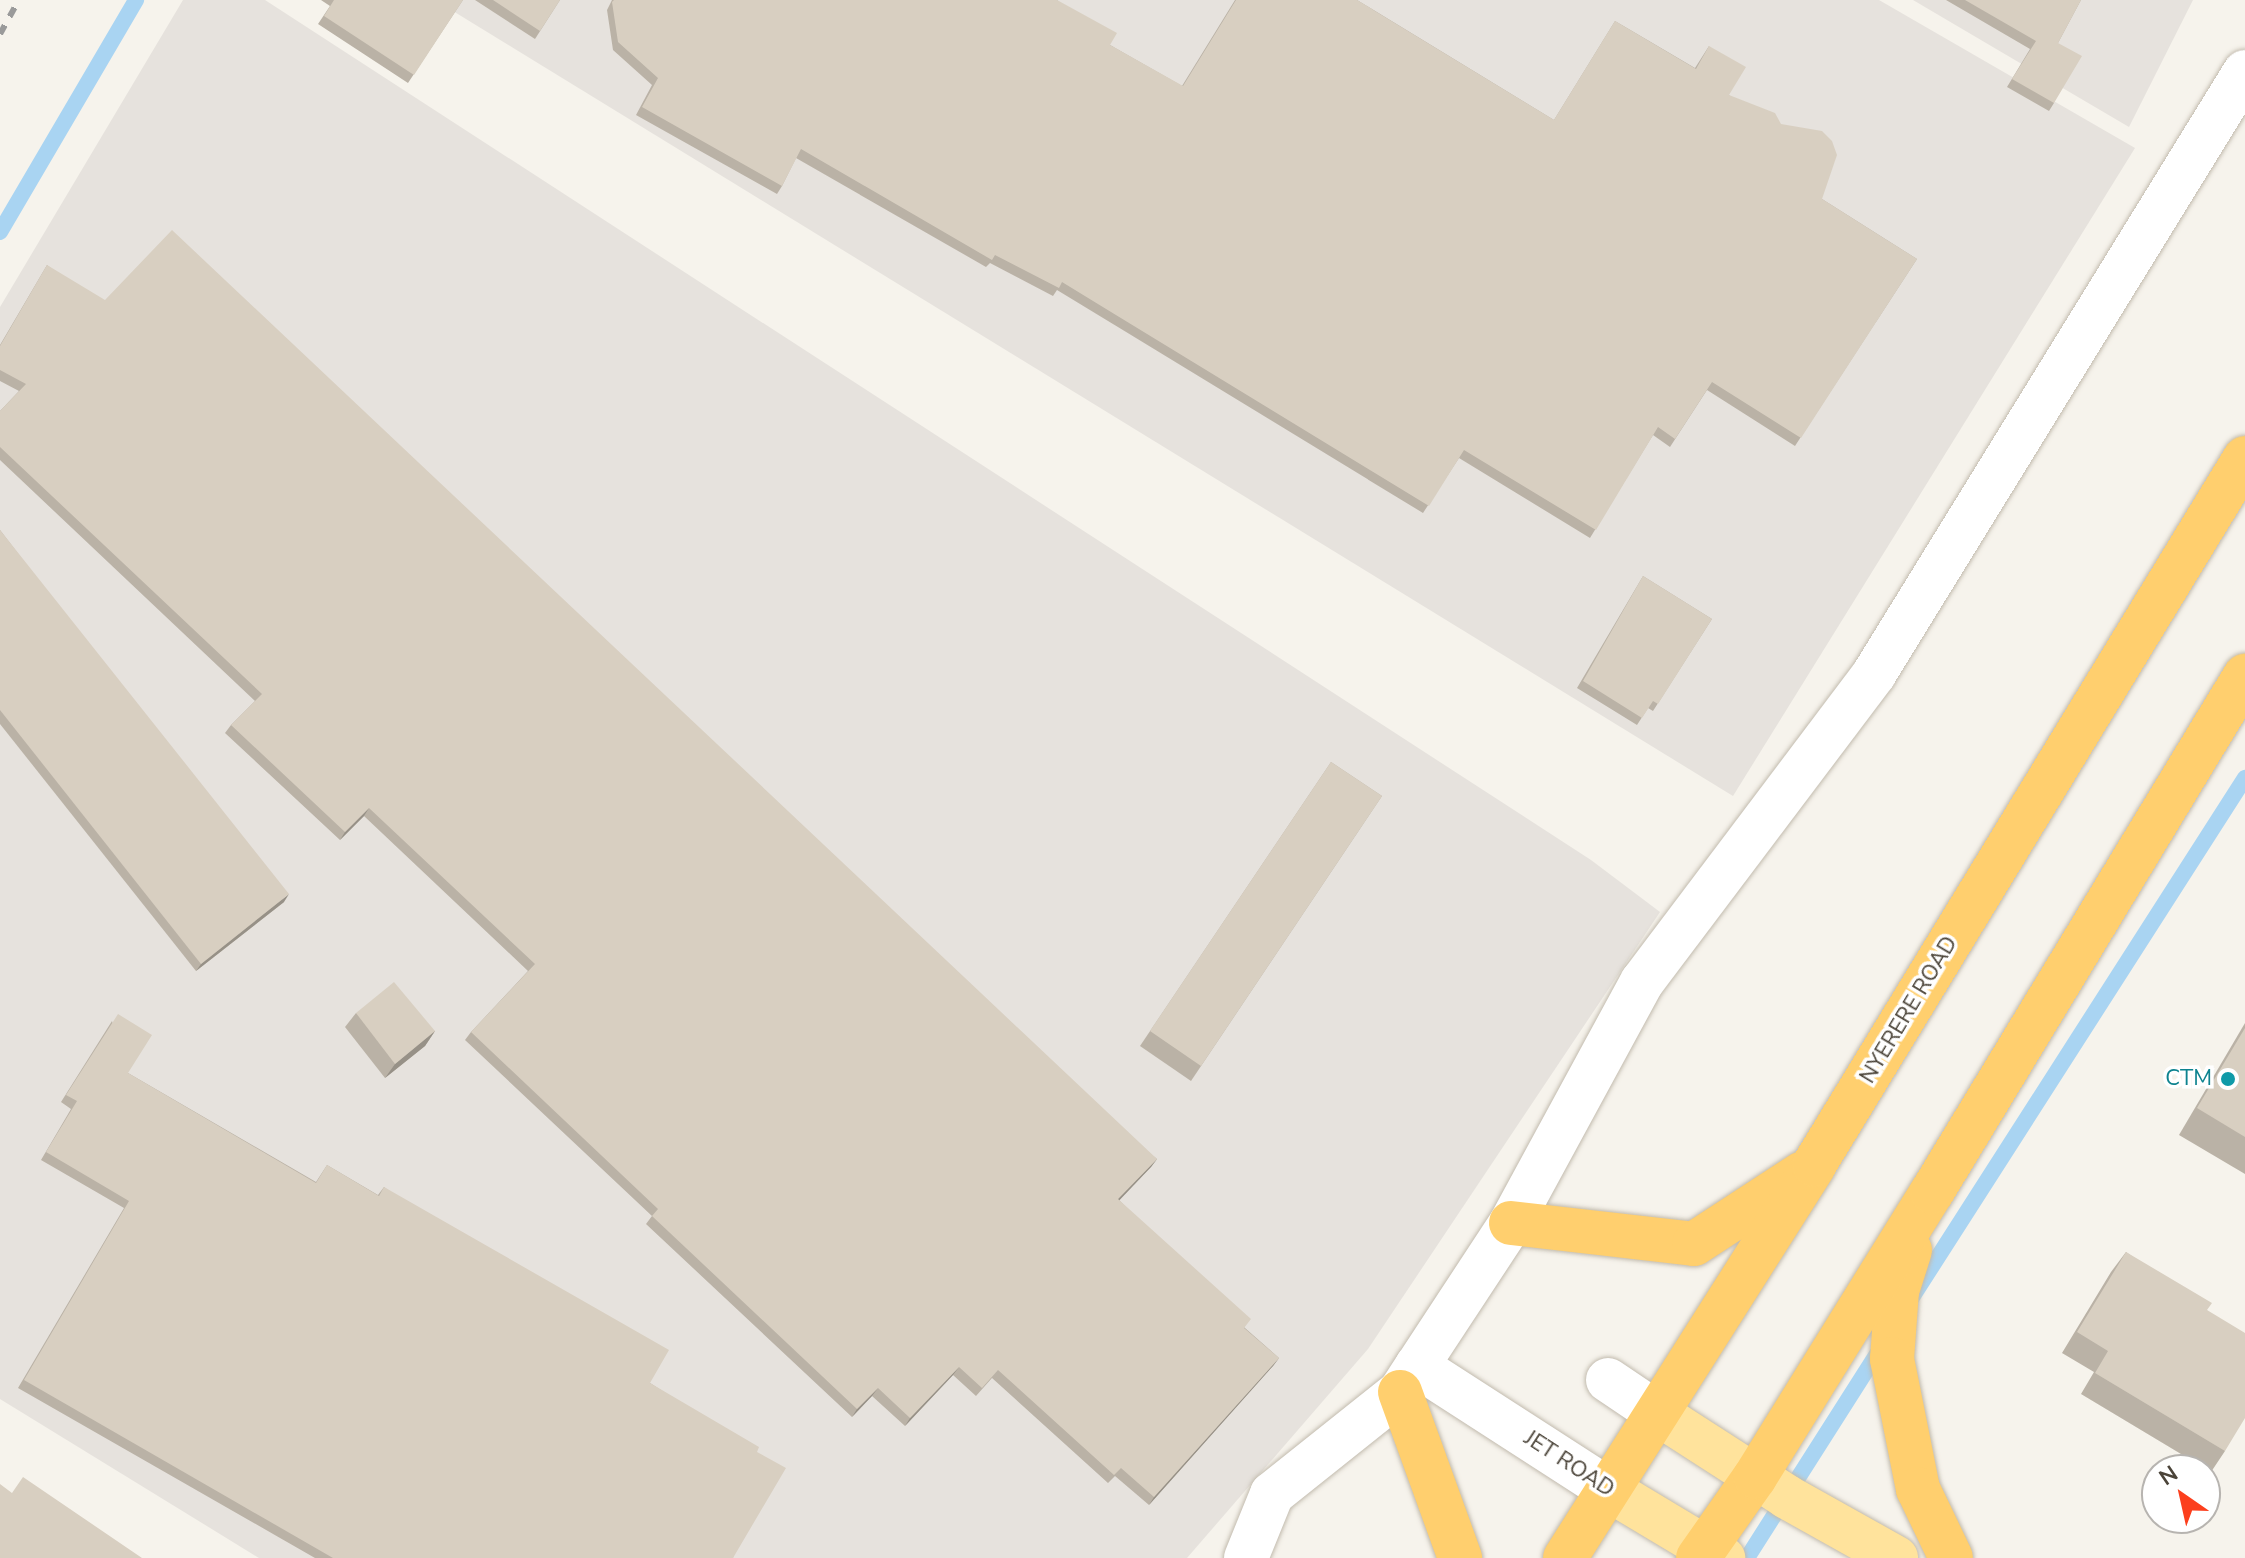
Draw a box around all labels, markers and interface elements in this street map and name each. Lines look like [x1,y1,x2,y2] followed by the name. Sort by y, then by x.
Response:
[1855,932,1963,1088] street label: NYERERE ROAD
[2165,1066,2212,1092] place label: CTM
[2219,1070,2237,1088] marker: CTM
[1519,1425,1619,1503] street label: JET ROAD
[2141,1454,2221,1534] north arrow
[2153,1459,2184,1493] text: N

